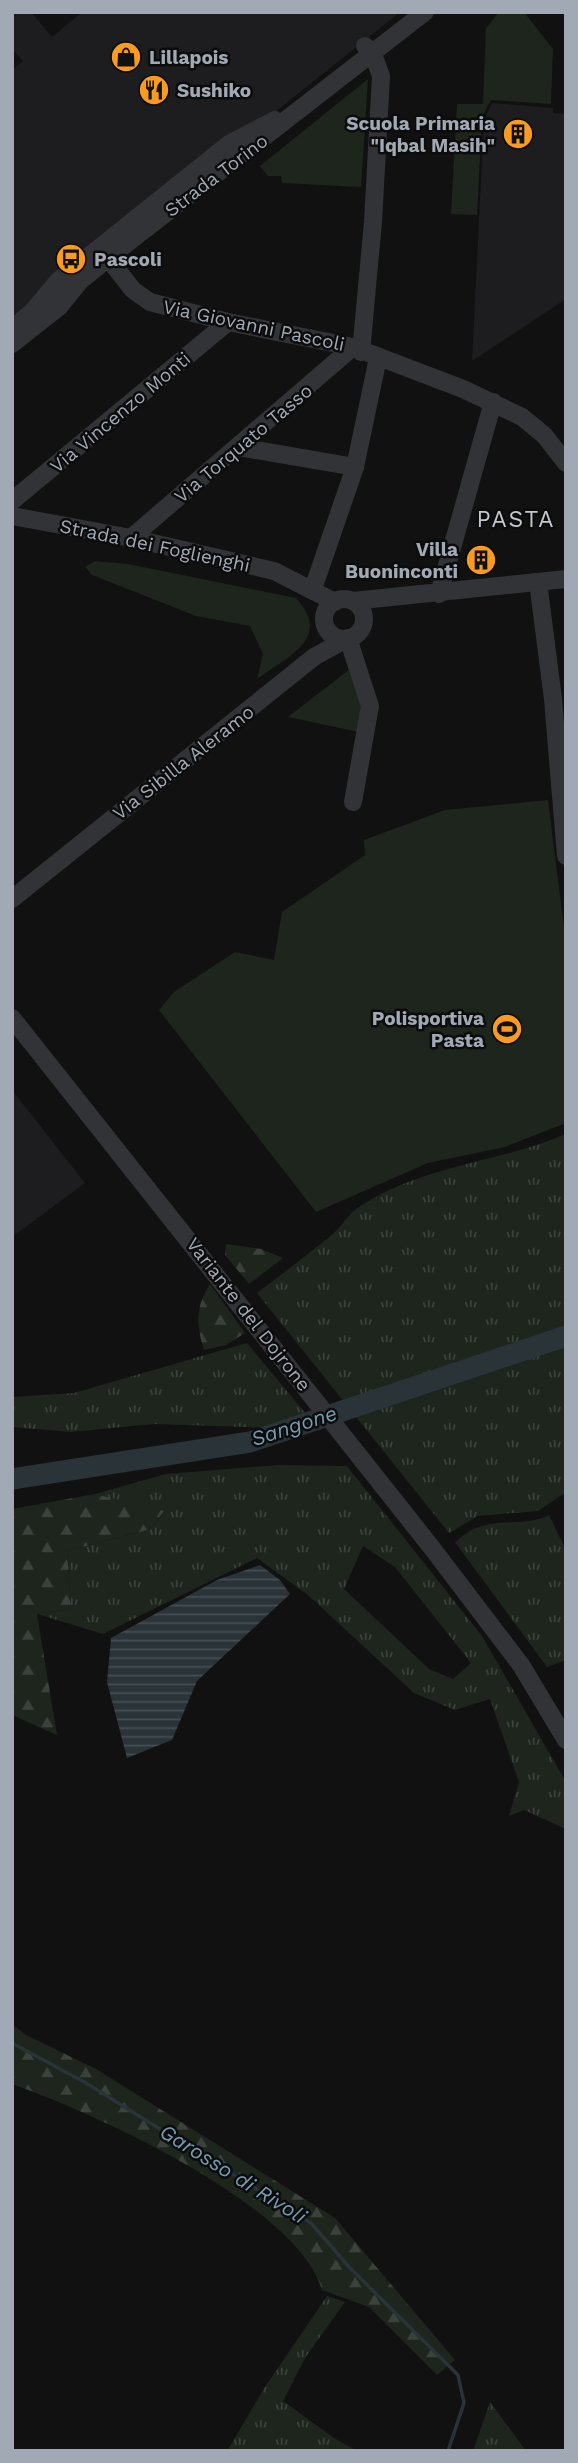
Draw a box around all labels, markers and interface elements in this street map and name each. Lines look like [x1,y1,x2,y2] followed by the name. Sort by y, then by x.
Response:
[109,40,143,74] shop icon: Lillapois
[149,46,229,69] place label: Lillapois
[137,73,171,107] restaurant icon: Sushiko
[177,79,251,102] place label: Sushiko
[346,112,495,157] place label: Scuola Primaria "Iqbal Masih"
[501,117,535,151] building icon: Scuola Primaria "Iqbal Masih"
[160,129,272,222] street label: Strada Torino
[54,242,88,276] bus stop icon: Pascoli
[94,248,162,271] place label: Pascoli
[161,295,347,356] street label: Via Giovanni Pascoli
[46,347,195,478] street label: Via Vincenzo Monti
[170,379,317,508] street label: Via Torquato Tasso
[477,506,555,533] district label: PASTA
[58,514,252,577] street label: Strada dei Foglienghi
[345,538,458,583] place label: Villa Buoninconti
[464,543,498,577] building icon: Villa Buoninconti
[108,700,259,825] street label: Via Sibilla Aleramo
[372,1007,484,1052] place label: Polisportiva Pasta
[490,1012,524,1046] sports icon: Polisportiva Pasta
[181,1233,316,1396] street label: Variante del Dojrone
[248,1400,340,1451] water label: Sangone
[155,2118,312,2229] water label: Garosso di Rivoli

